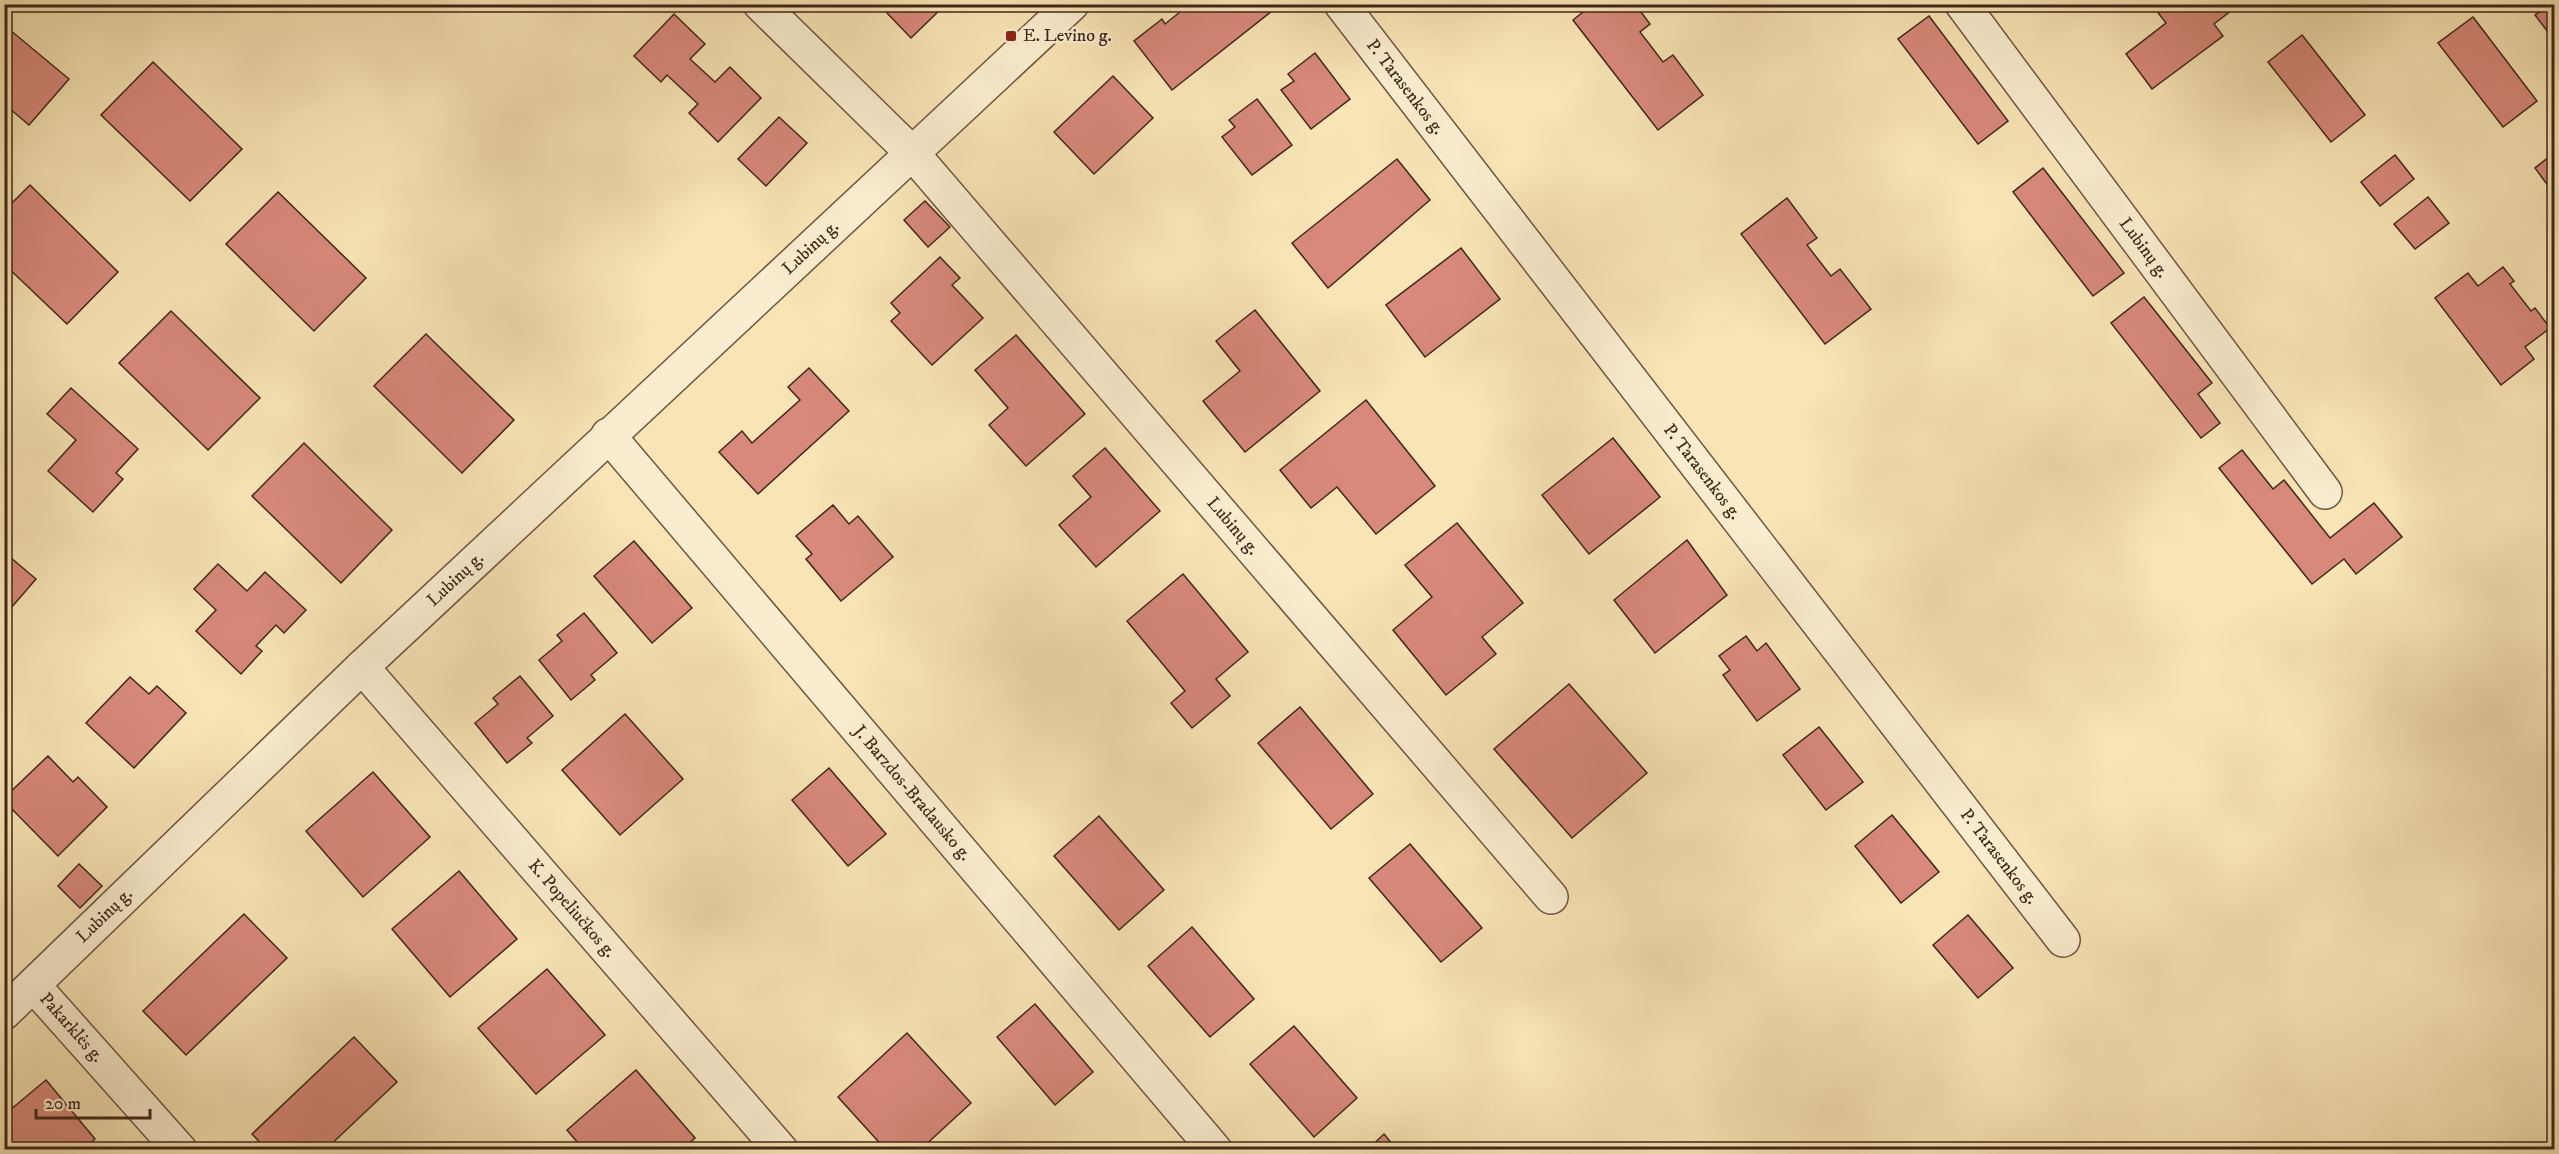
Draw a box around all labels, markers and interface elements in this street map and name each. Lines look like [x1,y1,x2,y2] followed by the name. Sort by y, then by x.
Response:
[1023,25,1112,47] place label: E. Levino g.
[1004,29,1018,43] marker: E. Levino g.
[1361,35,1449,139] street label: P. Tarasenkos g.
[2114,213,2173,282] street label: Lubinų g.
[778,216,844,280] street label: Lubinų g.
[1658,420,1746,524] street label: P. Tarasenkos g.
[1202,493,1264,560] street label: Lubinų g.
[423,548,489,611] street label: Lubinų g.
[847,719,976,866] street label: J. Barzdos-Bradausko g.
[1955,805,2043,909] street label: P. Tarasenkos g.
[523,855,620,962] street label: K. Popeliučkos g.
[72,884,137,948] street label: Lubinų g.
[34,988,108,1067] street label: Pakarklės g.
[36,1082,150,1120] scale bar
[45,1093,81,1115] text: 20 m

